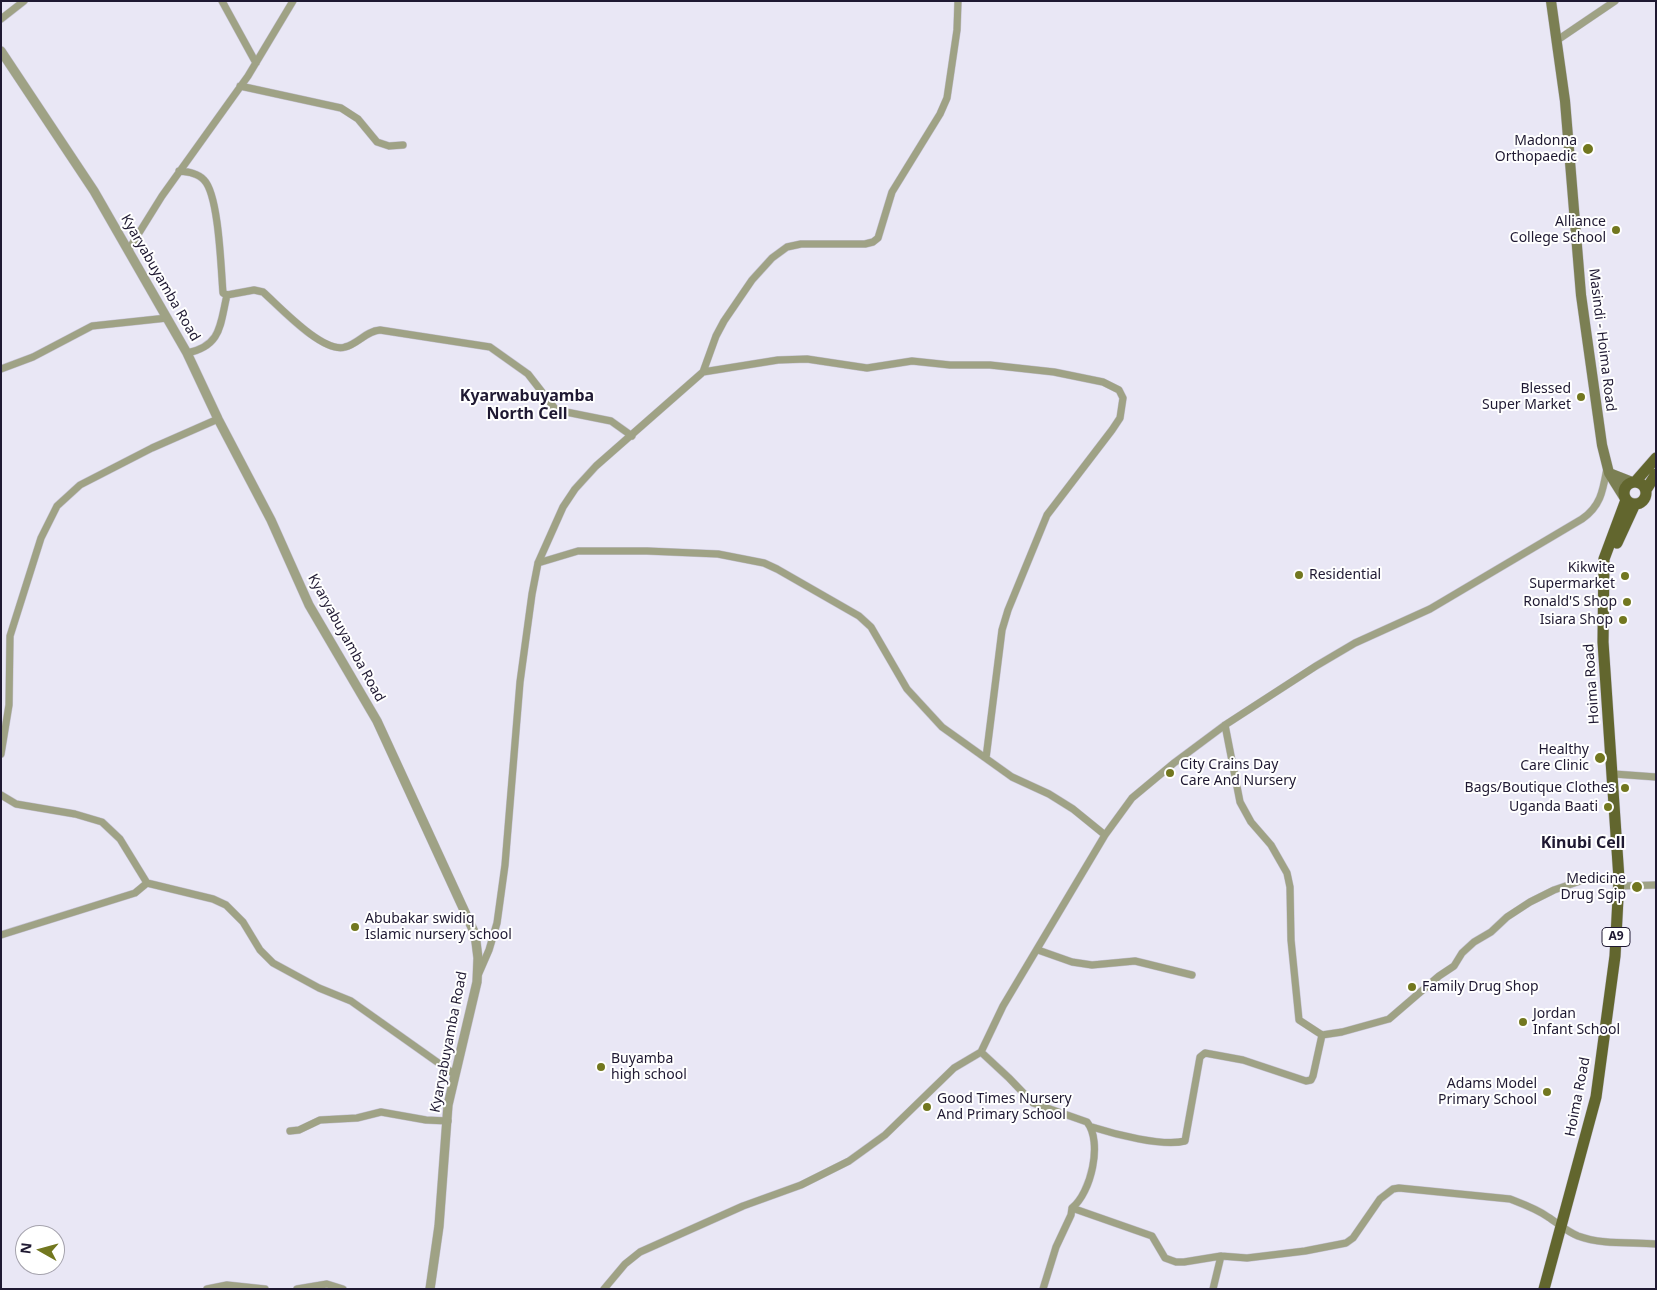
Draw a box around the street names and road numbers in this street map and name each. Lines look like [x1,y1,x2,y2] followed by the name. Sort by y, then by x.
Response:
[117,212,203,344] street label: Kyaryabuyamba Road
[1585,267,1619,413] street label: Masindi - Hoima Road
[304,571,388,705] street label: Kyaryabuyamba Road
[1581,643,1603,725] street label: Hoima Road
[1602,928,1630,946] road number: A9
[427,970,471,1114] street label: Kyaryabuyamba Road
[1562,1056,1594,1138] street label: Hoima Road

